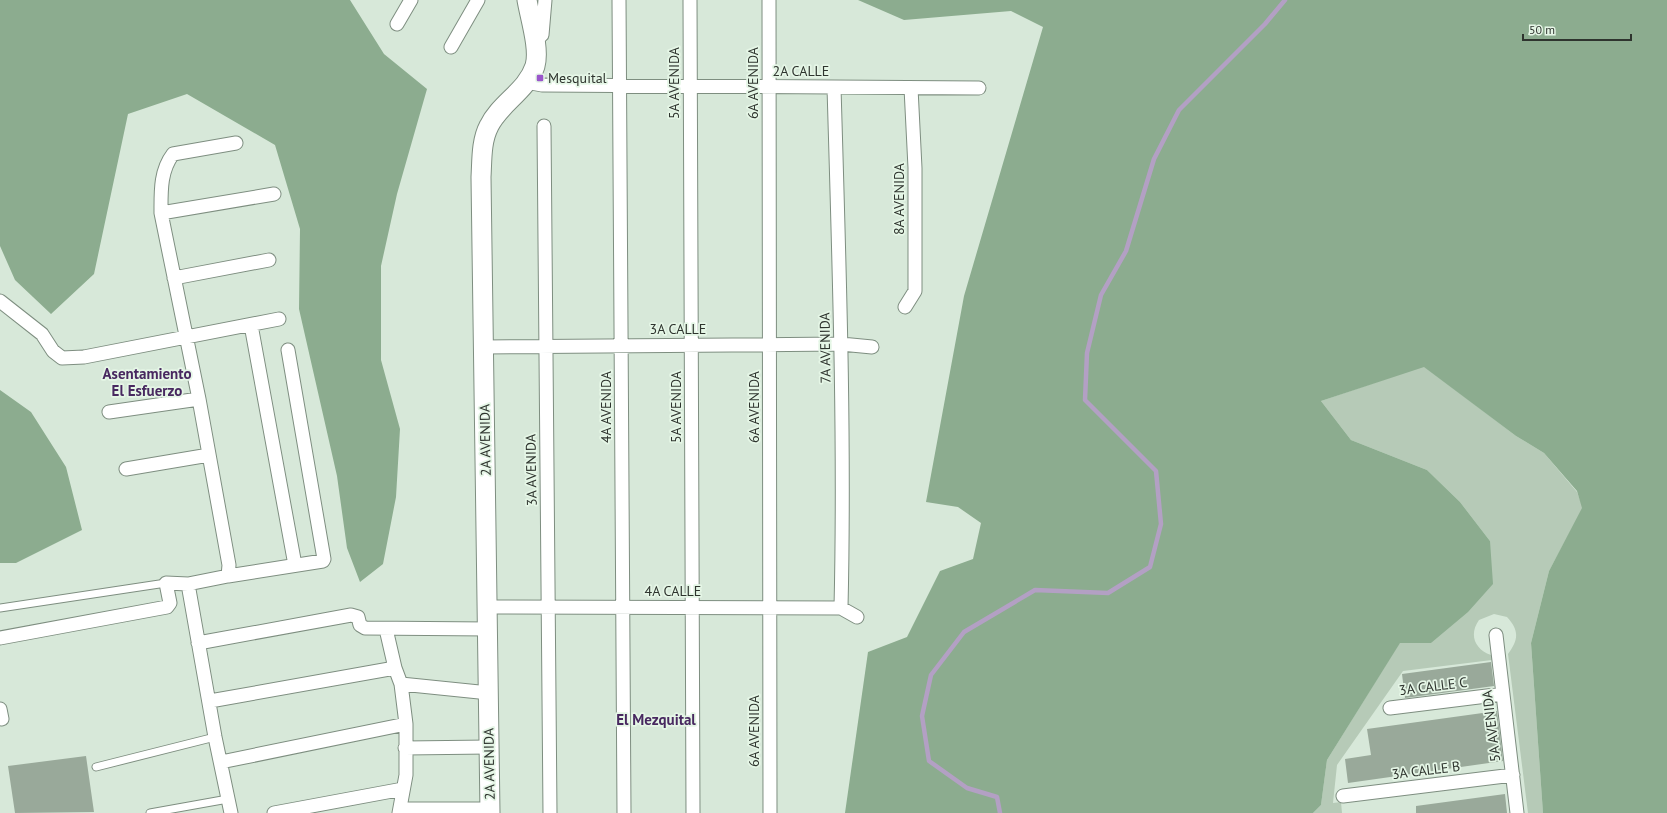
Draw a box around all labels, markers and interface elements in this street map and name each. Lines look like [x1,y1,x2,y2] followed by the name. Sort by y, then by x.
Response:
[1523,16,1631,42] scale bar
[1529,22,1555,37] text: 50 m
[665,46,683,119] street label: 5A AVENIDA
[744,46,762,119] street label: 6A AVENIDA
[773,62,829,80] street label: 2A CALLE
[548,69,607,87] place label: Mesquital
[535,73,545,83] marker: Mesquital
[890,162,908,235] street label: 8A AVENIDA
[815,311,835,384] street label: 7A AVENIDA
[650,320,706,338] street label: 3A CALLE
[103,364,192,400] district label: Asentamiento El Esfuerzo
[597,370,615,443] street label: 4A AVENIDA
[667,370,685,443] street label: 5A AVENIDA
[745,370,763,443] street label: 6A AVENIDA
[475,403,495,476] street label: 2A AVENIDA
[521,433,541,506] street label: 3A AVENIDA
[645,582,701,600] street label: 4A CALLE
[1398,673,1468,699] street label: 3A CALLE C
[1478,688,1504,763] street label: 5A AVENIDA
[745,694,763,767] street label: 6A AVENIDA
[616,710,696,729] district label: El Mezquital
[479,727,499,800] street label: 2A AVENIDA
[1391,757,1461,783] street label: 3A CALLE B

